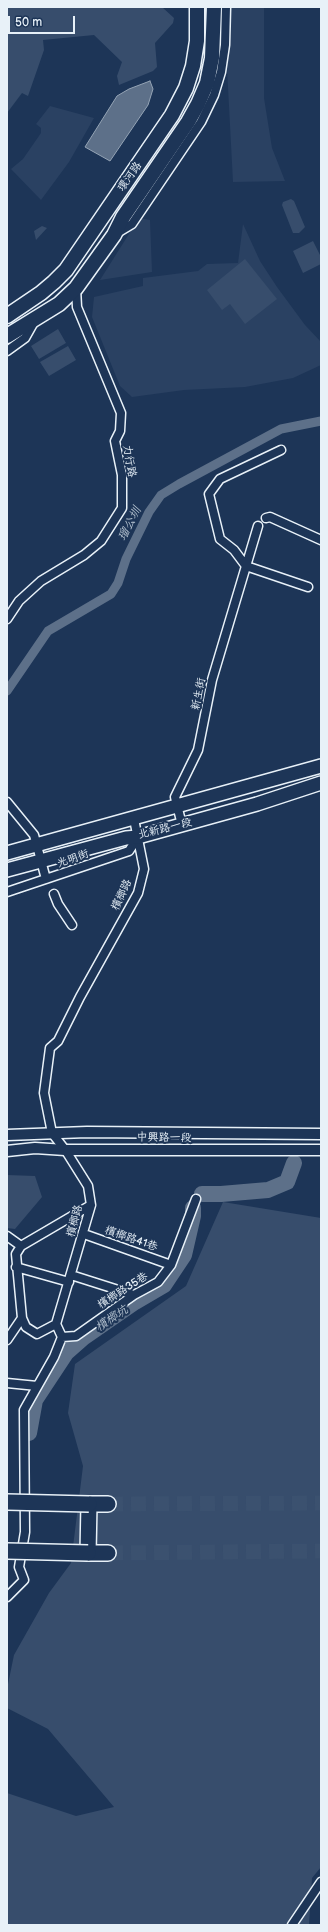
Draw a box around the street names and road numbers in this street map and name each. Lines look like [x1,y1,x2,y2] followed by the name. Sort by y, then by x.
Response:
[115,160,145,194] street label: 環河路
[120,444,138,478] street label: 力行路
[189,677,209,711] street label: 新生街
[137,816,193,842] street label: 北新路一段
[55,847,91,871] street label: 光明街
[109,877,135,913] street label: 檳榔路
[136,1131,192,1145] street label: 中興路一段
[64,1203,86,1239] street label: 檳榔路
[103,1224,159,1254] street label: 檳榔路41巷
[95,1270,151,1312] street label: 檳榔路35巷

